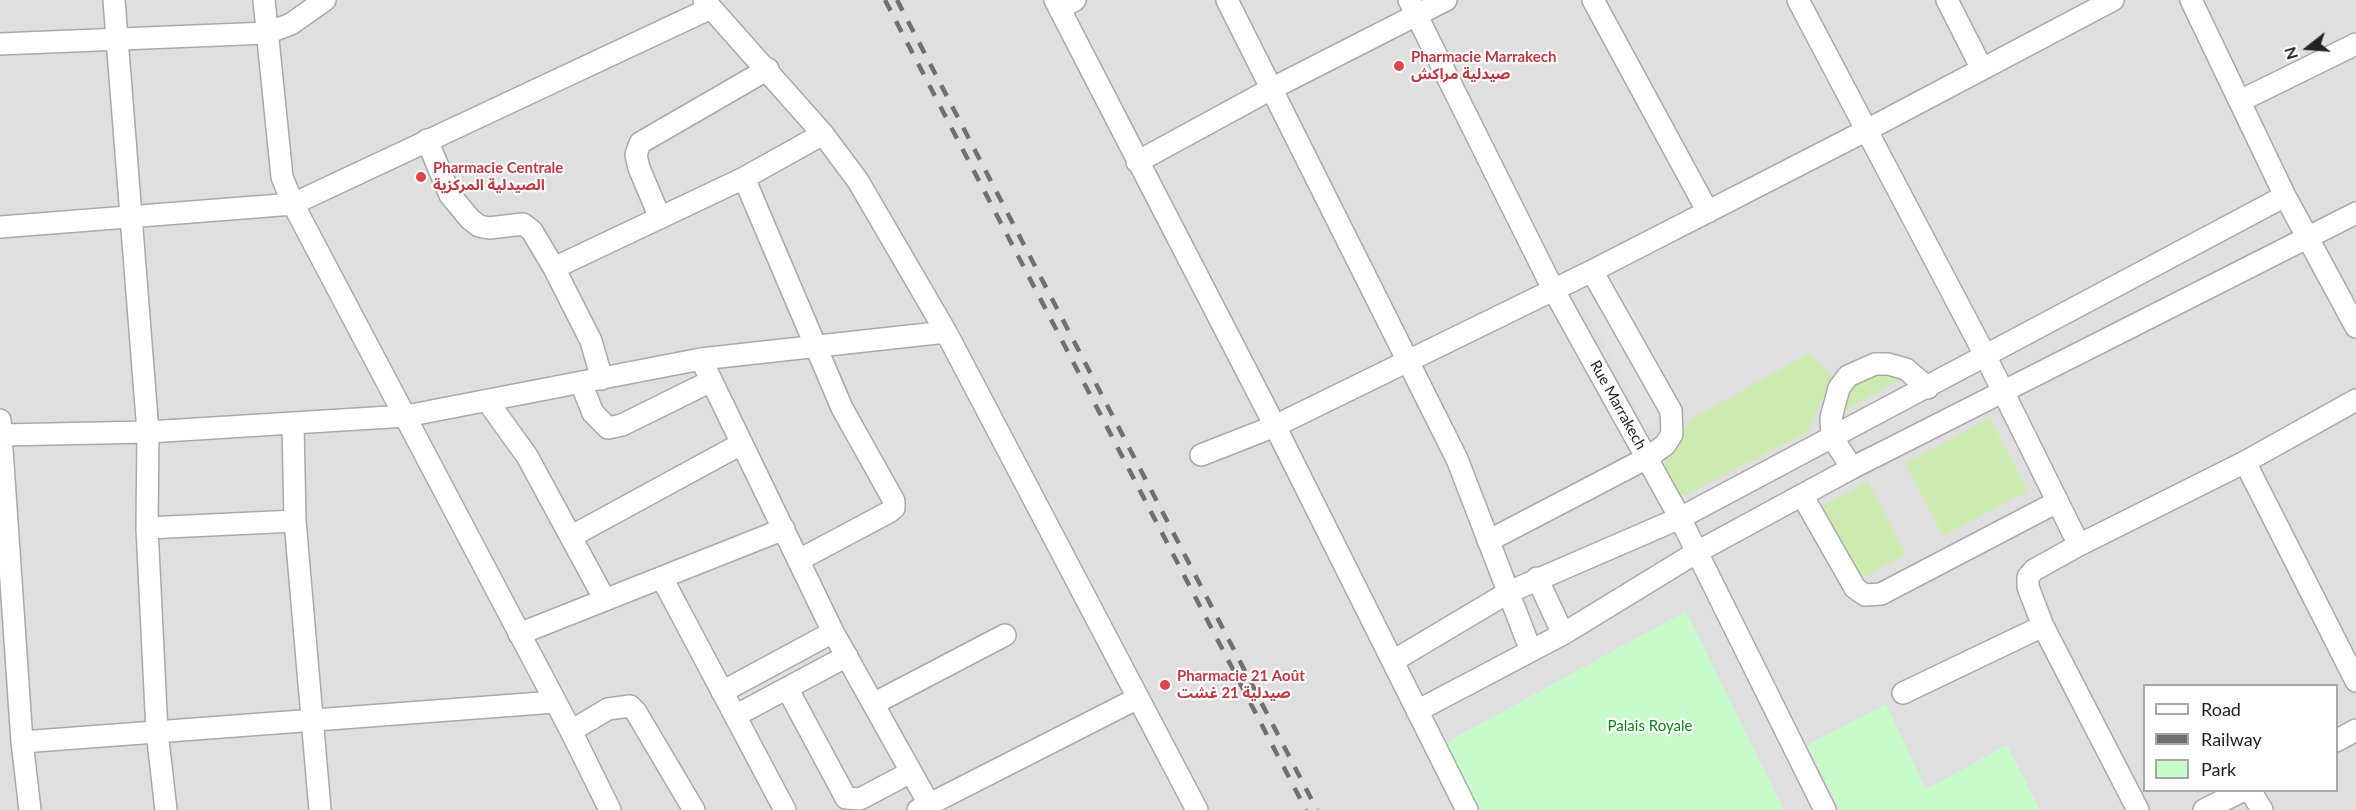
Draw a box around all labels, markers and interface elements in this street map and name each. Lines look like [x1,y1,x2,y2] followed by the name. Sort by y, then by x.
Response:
[2278,18,2338,78] north arrow
[2279,45,2301,62] text: N
[1411,48,1556,83] place label: Pharmacie Marrakech صيدلية مراكش
[1392,59,1406,73] marker: Pharmacie Marrakech صيدلية مراكش
[433,159,563,194] place label: Pharmacie Centrale الصيدلية المركزية
[414,170,428,184] marker: Pharmacie Centrale الصيدلية المركزية
[1586,357,1650,453] street label: Rue Marrakech
[1177,667,1305,702] place label: Pharmacie 21 Août صيدلية 21 غشت
[1158,678,1172,692] marker: Pharmacie 21 Août صيدلية 21 غشت
[2143,684,2338,792] legend
[2201,698,2241,720] text: Road
[1608,717,1692,735] park label: Palais Royale
[2201,728,2262,750] text: Railway
[2201,758,2236,780] text: Park

